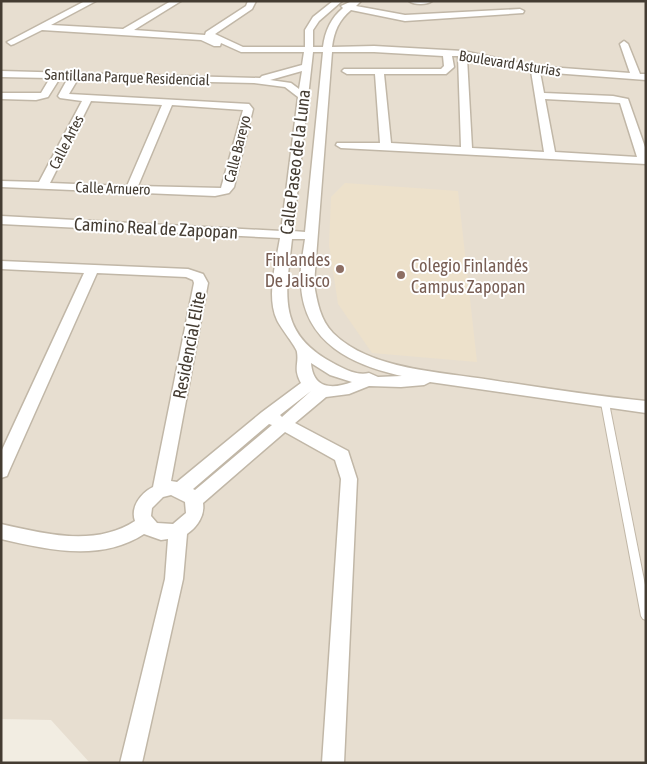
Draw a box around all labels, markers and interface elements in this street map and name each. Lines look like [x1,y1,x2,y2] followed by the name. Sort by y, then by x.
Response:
[458,47,562,79] street label: Boulevard Asturias
[44,66,210,88] street label: Santillana Parque Residencial
[276,88,314,236] street label: Calle Paseo de la Luna
[45,112,87,172] street label: Calle Artes
[220,114,254,184] street label: Calle Bareyo
[75,178,151,198] street label: Calle Arnuero
[73,213,239,243] street label: Camino Real de Zapopan
[265,249,330,291] place label: Finlandes De Jalisco
[411,255,528,297] place label: Colegio Finlandés Campus Zapopan
[334,263,346,275] marker: Finlandes De Jalisco
[395,269,407,281] marker: Colegio Finlandés Campus Zapopan
[168,289,210,401] street label: Residencial Elite

